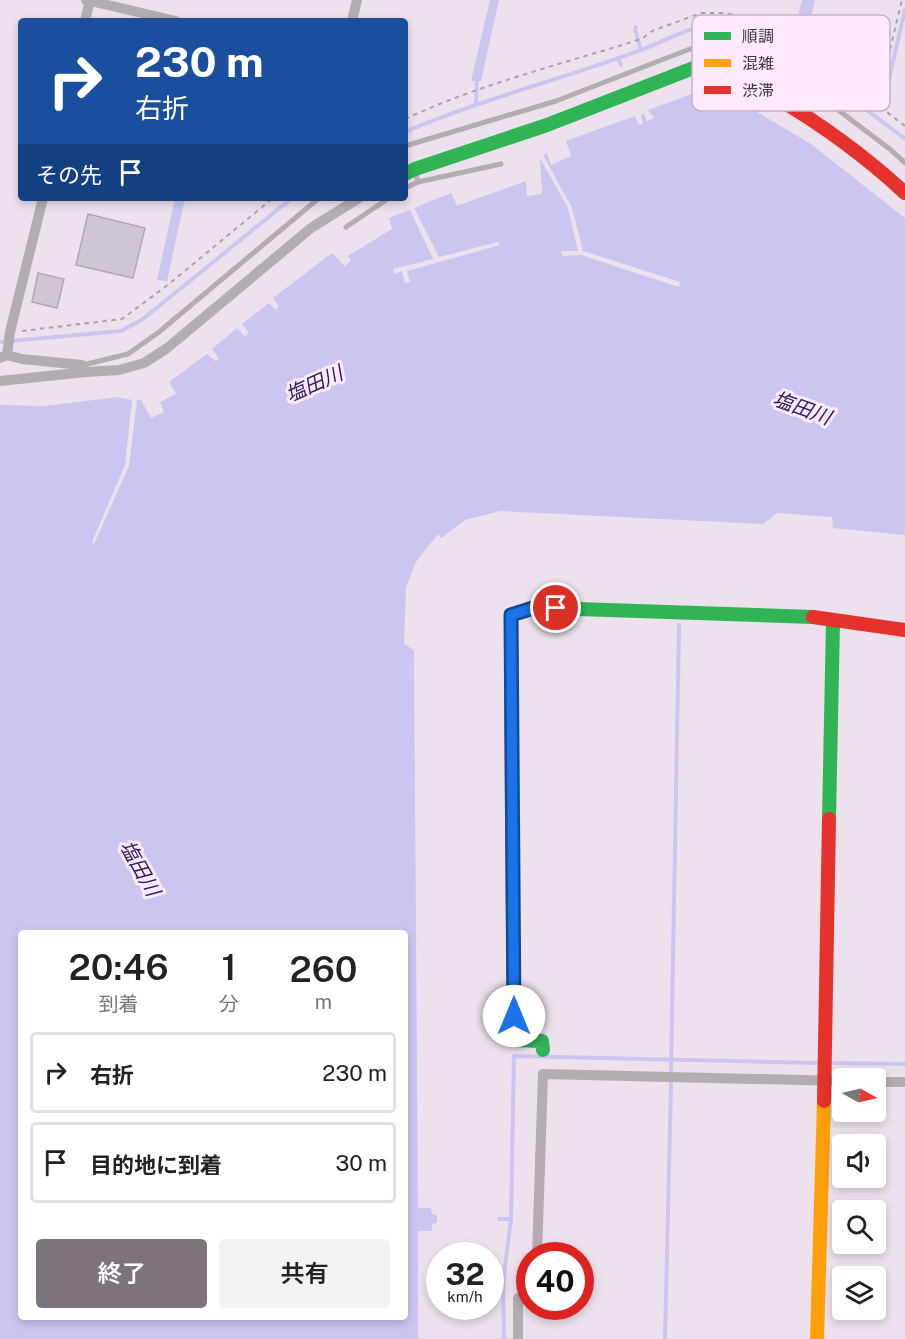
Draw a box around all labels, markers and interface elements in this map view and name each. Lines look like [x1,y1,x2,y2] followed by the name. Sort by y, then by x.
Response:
[692,15,890,111] legend
[742,27,774,46] text: 順調
[135,37,264,86] text: 230 m
[36,42,114,120] icon: right
[742,54,774,73] text: 混雑
[742,81,774,100] text: 渋滞
[135,92,189,124] text: 右折
[114,156,147,189] icon: arrive
[36,162,102,188] text: その先
[282,360,348,407] water label: 塩田川
[770,386,836,430] water label: 塩田川
[530,582,581,633] pin
[539,591,572,624] icon: arrive
[115,836,166,902] water label: 塩田川
[69,946,169,988] text: 20:46
[222,946,237,988] text: 1
[290,948,357,990] text: 260
[482,984,546,1048] position arrow
[315,990,332,1014] text: m
[99,992,139,1016] text: 到着
[219,992,239,1016] text: 分
[39,1056,72,1089] icon: right
[322,1060,387,1086] text: 230 m
[90,1062,134,1088] text: 右折
[832,1068,886,1122] north arrow
[832,1068,886,1320] map controls
[832,1134,886,1188] button: sound
[39,1146,72,1179] icon: arrive
[335,1150,387,1176] text: 30 m
[90,1152,222,1178] text: 目的地に到着
[832,1200,886,1254] button: search
[36,1239,207,1308] button: 終了
[219,1239,390,1308] button: 共有
[516,1242,594,1320] speed limit sign: 40
[445,1256,485,1292] text: 32
[832,1266,886,1320] button: layers
[447,1288,483,1305] text: km/h

